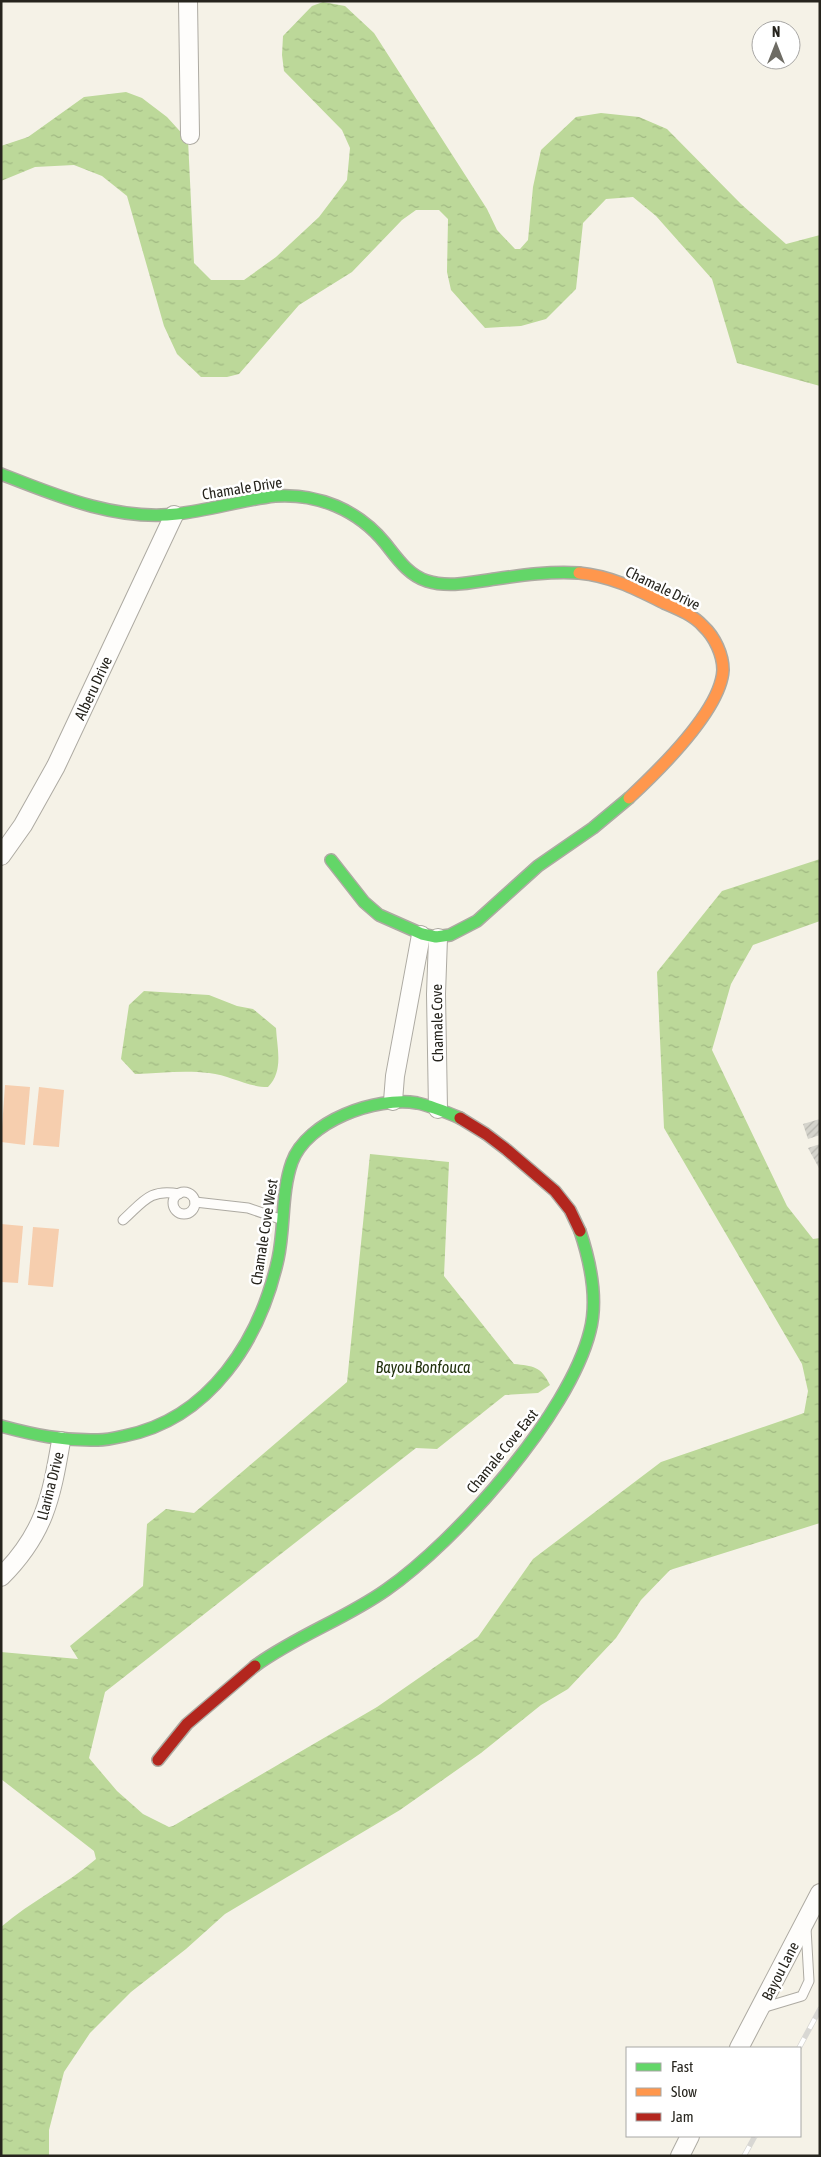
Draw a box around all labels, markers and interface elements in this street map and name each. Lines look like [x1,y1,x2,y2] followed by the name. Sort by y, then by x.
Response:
[751,20,801,70] north arrow
[772,24,780,40] text: N
[201,473,283,503] street label: Chamale Drive
[623,563,703,613] street label: Chamale Drive
[71,653,115,722] street label: Alberu Drive
[428,984,446,1062] street label: Chamale Cove
[247,1178,281,1286] street label: Chamale Cove West
[376,1358,471,1377] water label: Bayou Bonfouca
[463,1406,541,1496] street label: Chamale Cove East
[33,1450,67,1522] street label: Llarina Drive
[758,1939,802,2003] street label: Bayou Lane
[626,2047,801,2137] legend
[671,2058,693,2075] text: Fast
[671,2083,697,2100] text: Slow
[671,2108,694,2125] text: Jam

